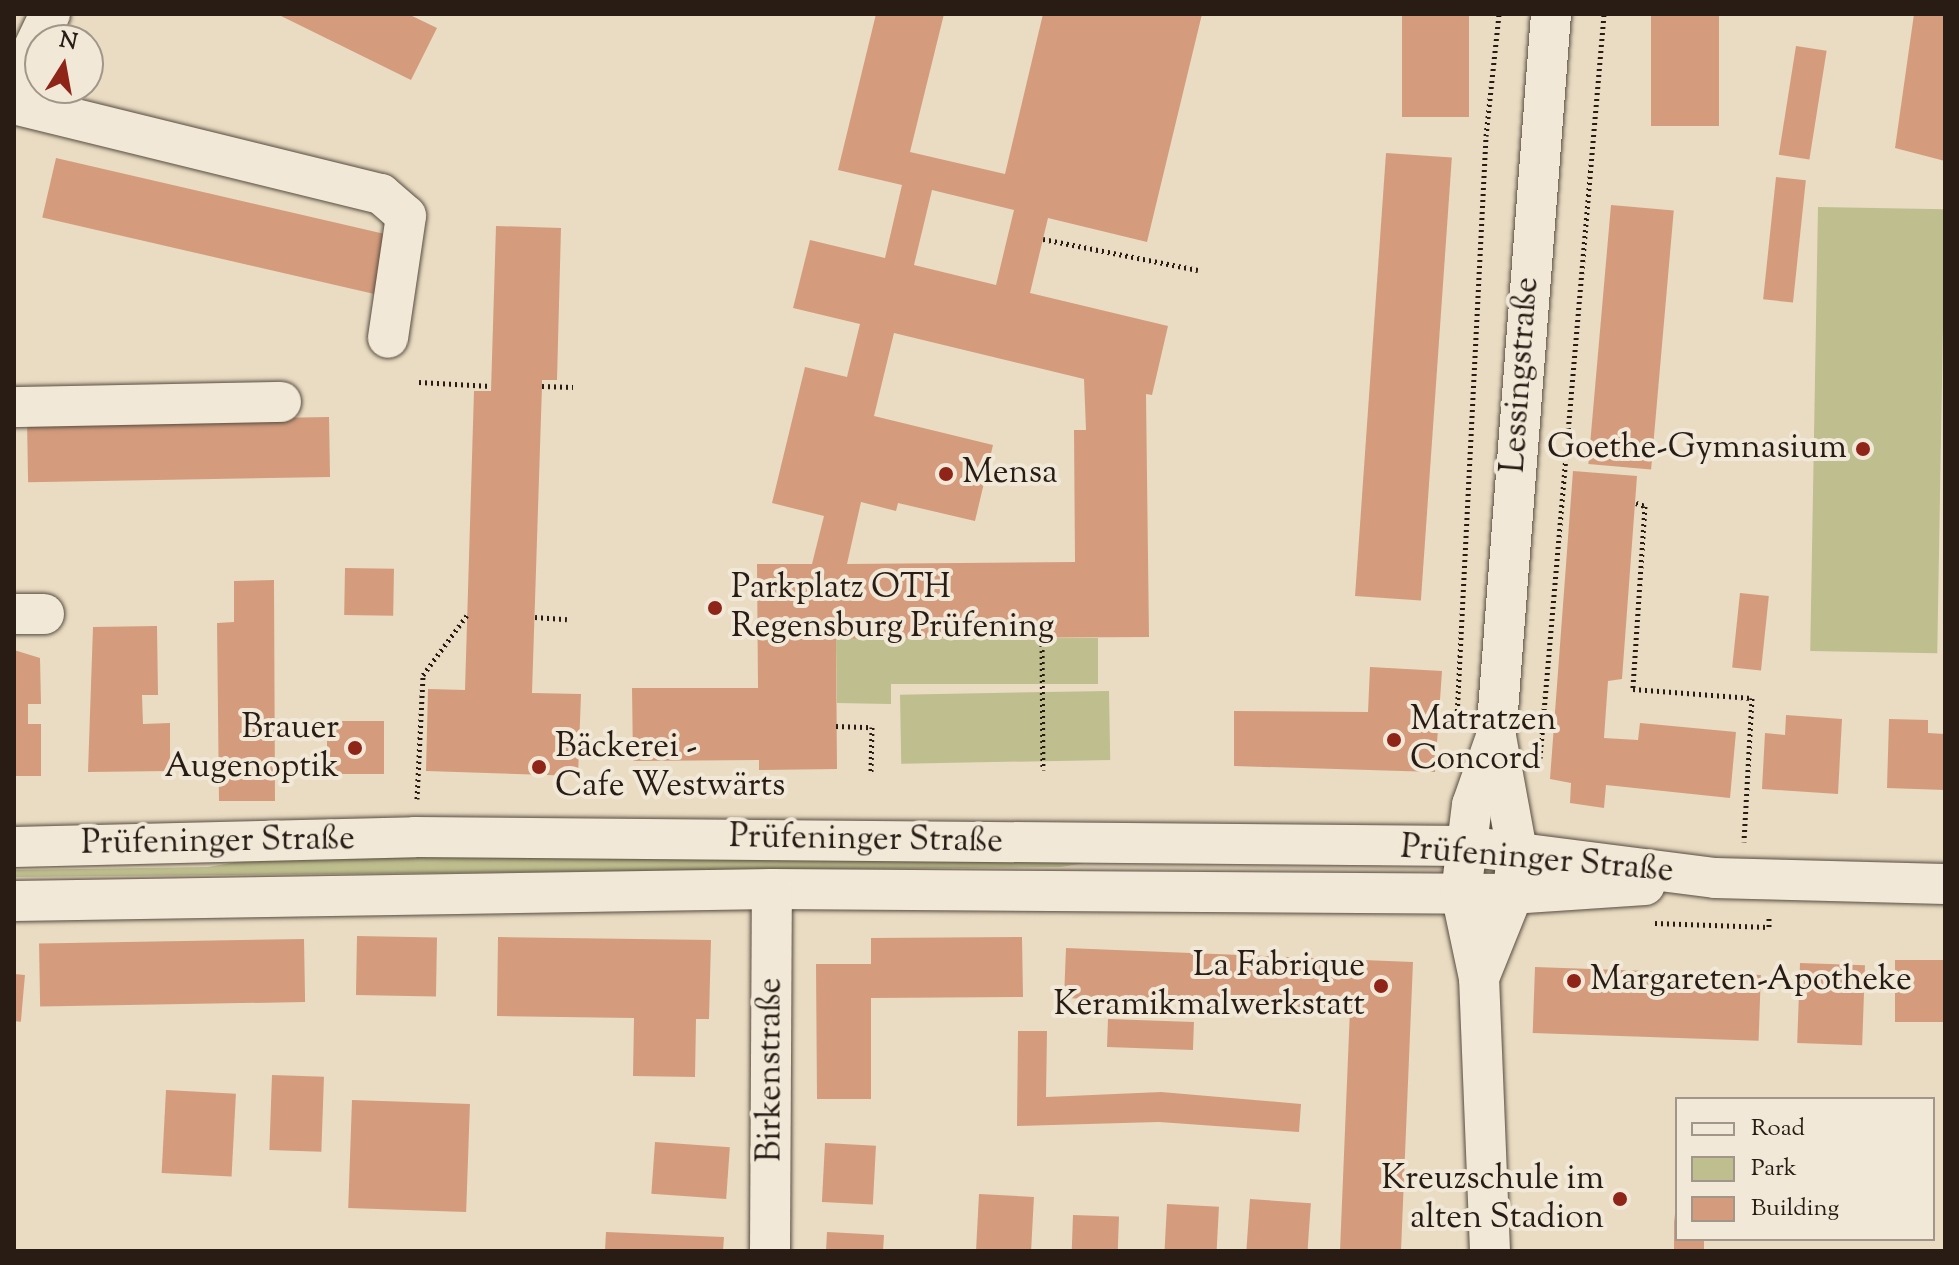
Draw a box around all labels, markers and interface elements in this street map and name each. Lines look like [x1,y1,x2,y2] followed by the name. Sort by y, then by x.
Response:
[24,24,104,104] north arrow
[57,25,80,60] text: N
[1494,276,1548,474] street label: Lessingstraße
[1547,429,1847,469] place label: Goethe-Gymnasium
[1854,440,1872,458] marker: Goethe-Gymnasium
[962,454,1058,494] place label: Mensa
[937,465,955,483] marker: Mensa
[731,568,1054,648] place label: Parkplatz OTH Regensburg Prüfening
[706,599,724,617] marker: Parkplatz OTH Regensburg Prüfening
[1410,700,1557,780] place label: Matratzen Concord
[164,708,339,788] place label: Brauer Augenoptik
[555,727,785,806] place label: Bäckerei - Cafe Westwärts
[1385,731,1403,749] marker: Matratzen Concord
[346,739,364,757] marker: Brauer Augenoptik
[530,758,548,776] marker: Bäckerei - Cafe Westwärts
[729,817,1003,863] street label: Prüfeninger Straße
[81,819,355,865] street label: Prüfeninger Straße
[1399,828,1675,892] street label: Prüfeninger Straße
[1053,946,1365,1026] place label: La Fabrique Keramikmalwerkstatt
[1590,961,1912,1001] place label: Margareten-Apotheke
[1565,972,1583,990] marker: Margareten-Apotheke
[1372,977,1390,995] marker: La Fabrique Keramikmalwerkstatt
[751,978,791,1162] street label: Birkenstraße
[1675,1097,1935,1241] legend
[1751,1112,1805,1146] text: Road
[1751,1152,1797,1186] text: Park
[1381,1159,1604,1238] place label: Kreuzschule im alten Stadion
[1611,1190,1629,1208] marker: Kreuzschule im alten Stadion
[1751,1192,1839,1226] text: Building

